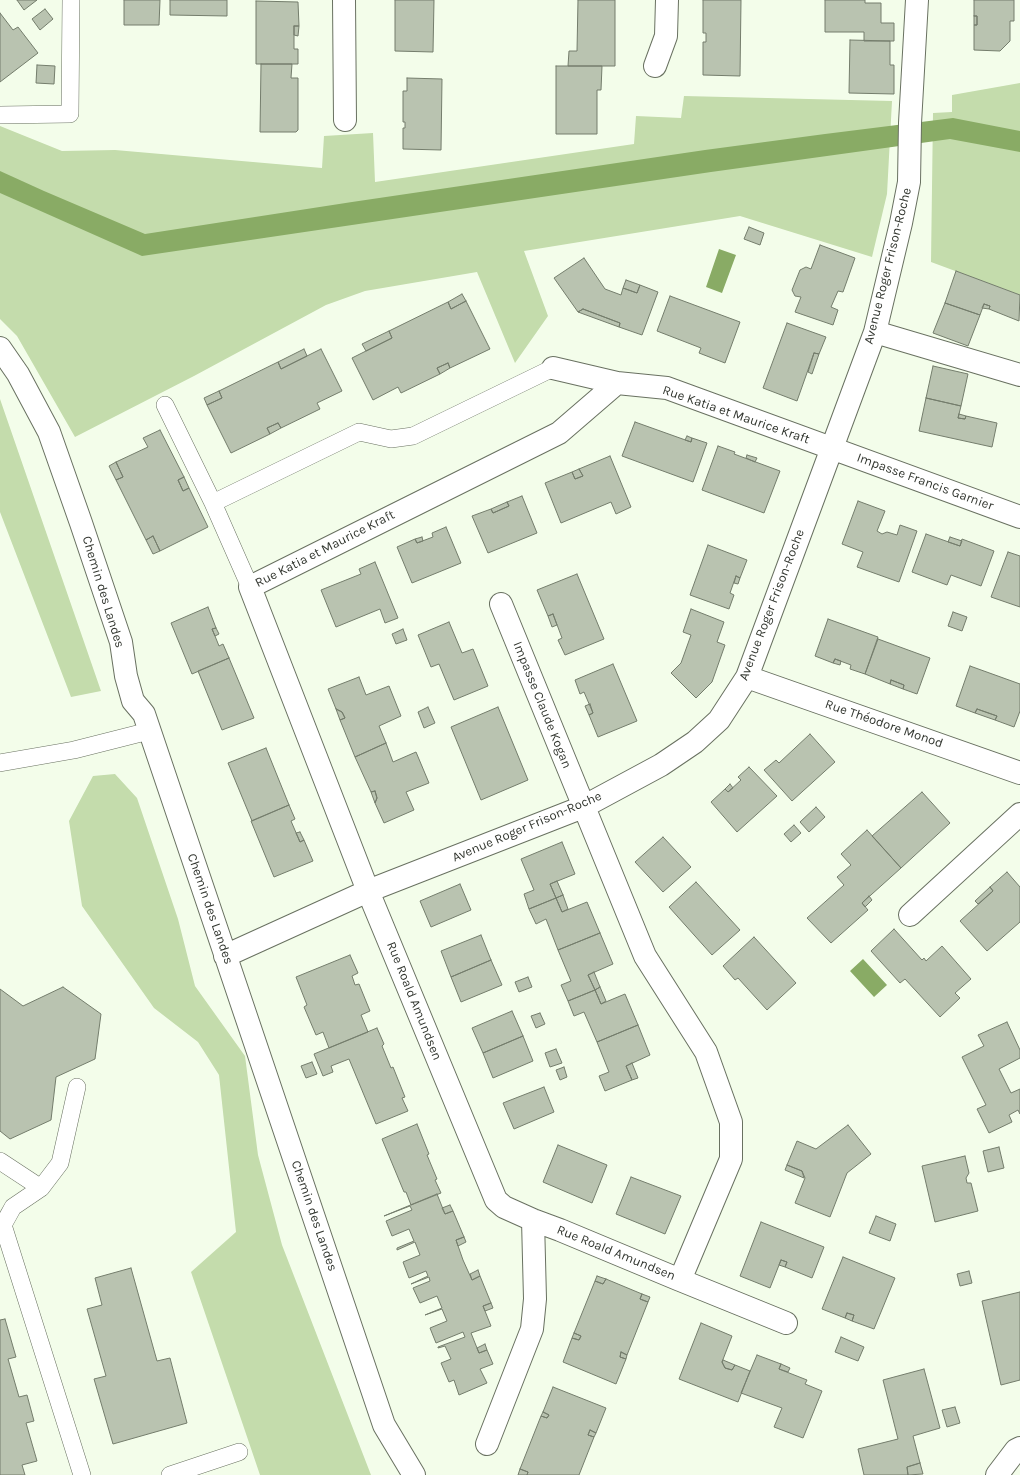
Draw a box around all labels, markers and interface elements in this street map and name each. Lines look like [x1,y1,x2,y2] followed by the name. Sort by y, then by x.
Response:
[861,186,915,346] street label: Avenue Roger Frison-Roche
[660,382,812,448] street label: Rue Katia et Maurice Kraft
[855,450,995,514] street label: Impasse Francis Garnier
[253,507,397,591] street label: Rue Katia et Maurice Kraft
[736,527,808,683] street label: Avenue Roger Frison-Roche
[79,534,127,650] street label: Chemin des Landes
[509,639,575,771] street label: Impasse Claude Kogan
[823,696,945,752] street label: Rue Théodore Monod
[450,788,604,866] street label: Avenue Roger Frison-Roche
[184,852,236,966] street label: Chemin des Landes
[383,939,445,1063] street label: Rue Roald Amundsen
[288,1159,340,1273] street label: Chemin des Landes
[554,1222,678,1284] street label: Rue Roald Amundsen

